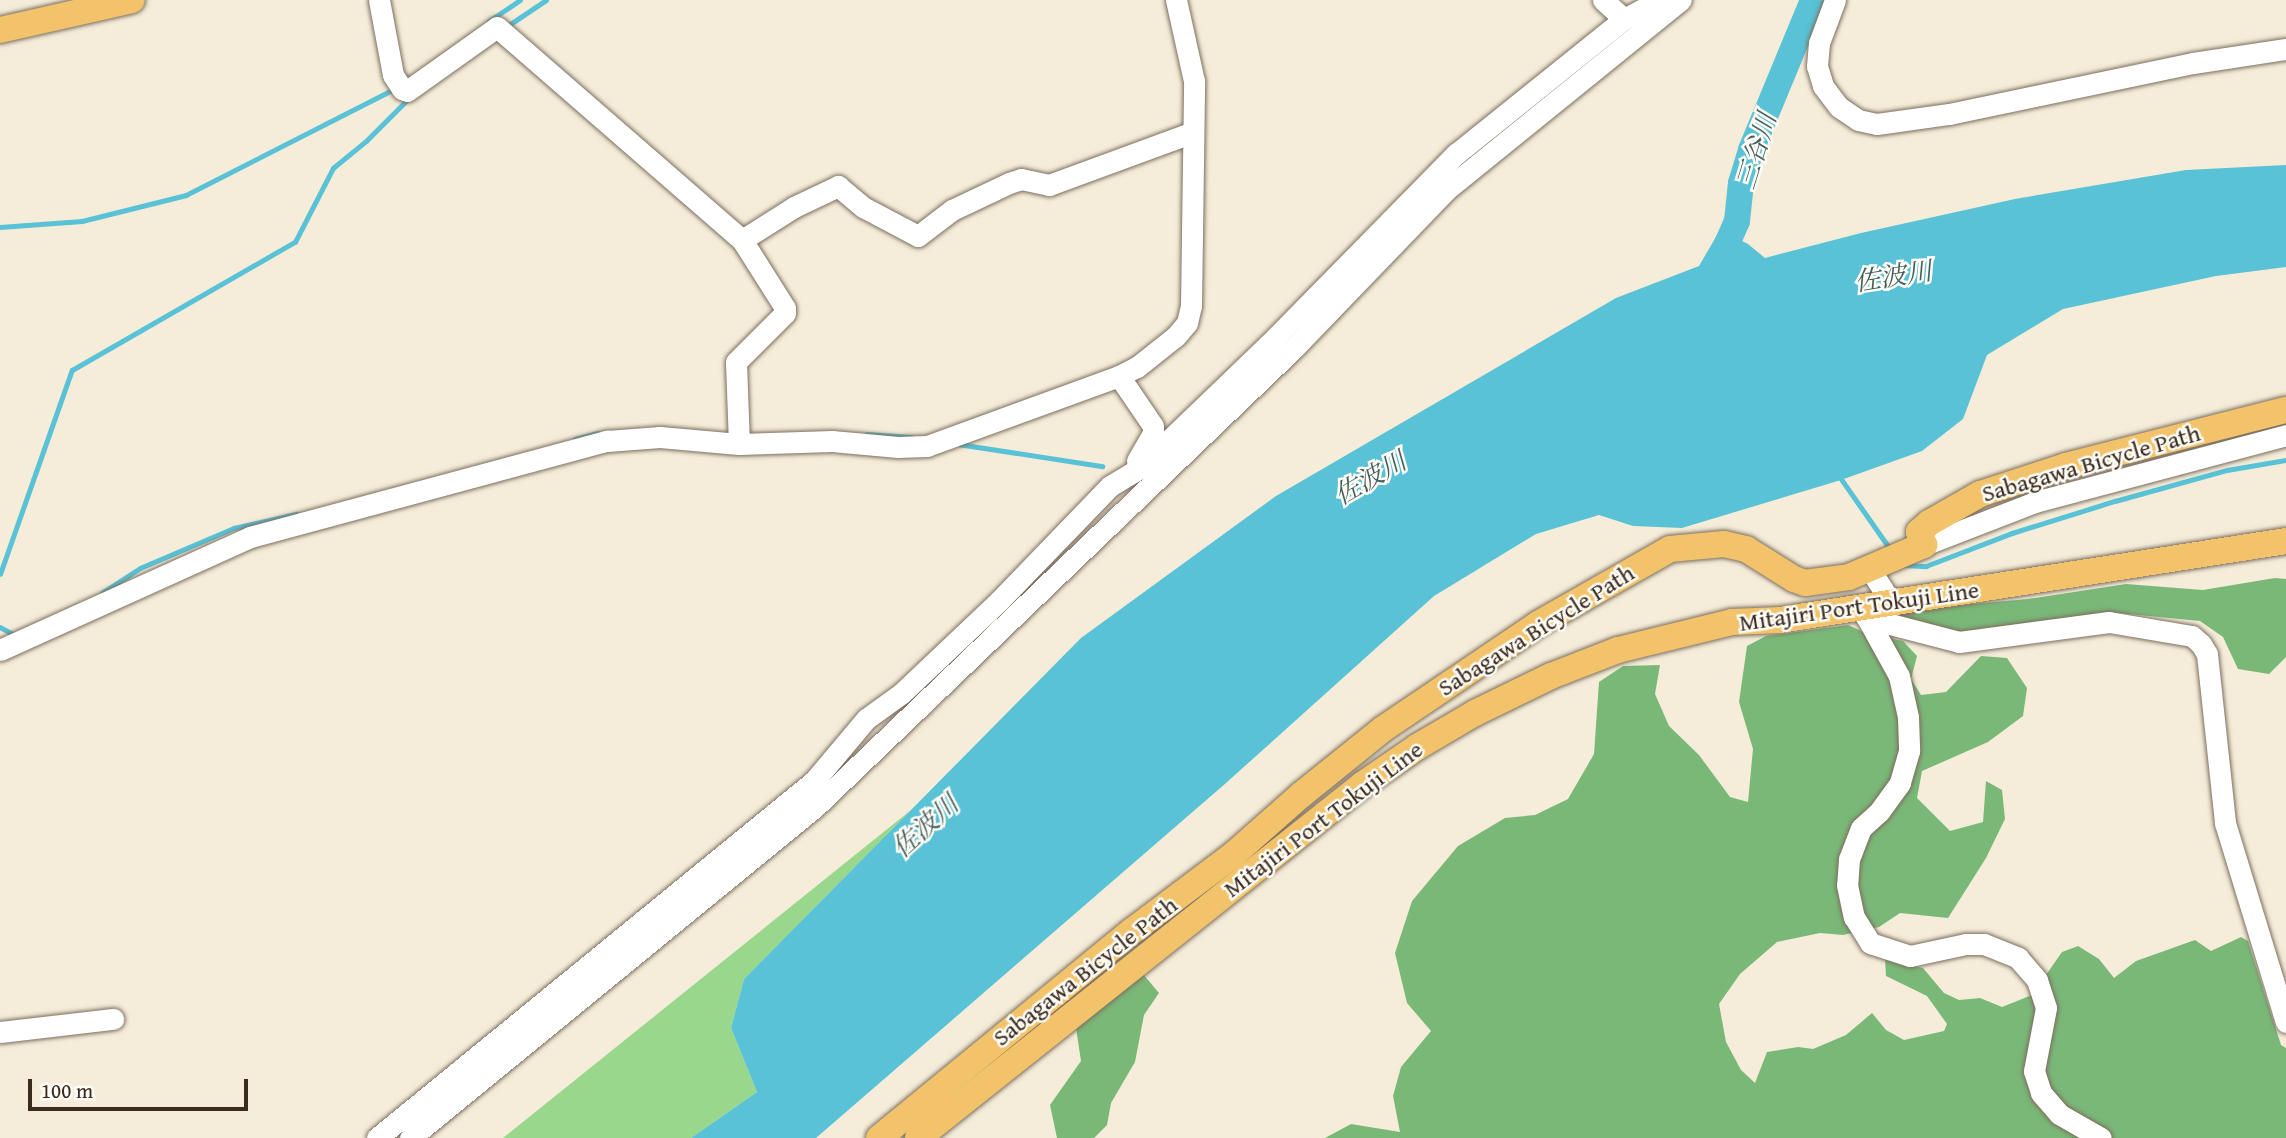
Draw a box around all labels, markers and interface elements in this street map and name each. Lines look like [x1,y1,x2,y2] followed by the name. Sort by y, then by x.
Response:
[1730,109,1782,193] water label: 三谷川
[1852,254,1934,298] water label: 佐波川
[1979,418,2203,508] street label: Sabagawa Bicycle Path
[1328,445,1412,511] water label: 佐波川
[1433,558,1639,702] street label: Sabagawa Bicycle Path
[1737,575,1981,637] street label: Mitajiri Port Tokuji Line
[1218,735,1428,903] street label: Mitajiri Port Tokuji Line
[886,788,964,864] water label: 佐波川
[987,890,1183,1052] street label: Sabagawa Bicycle Path
[32,1064,252,1108] scale bar
[41,1075,93,1106] text: 100 m

